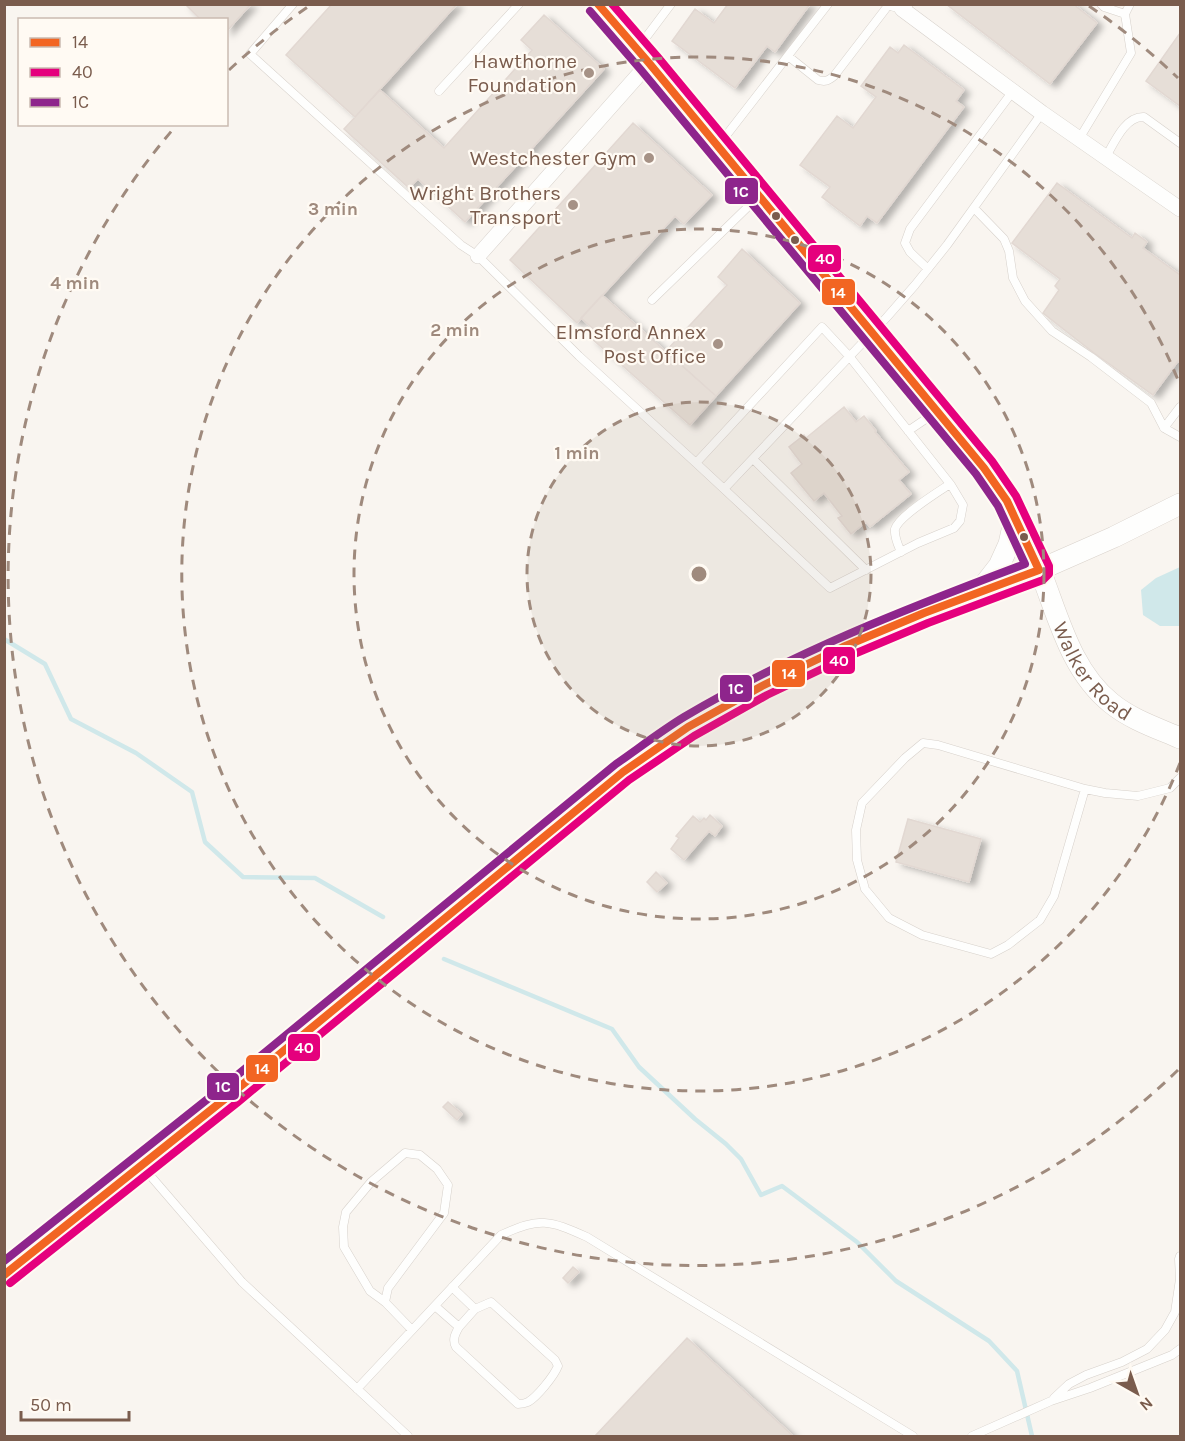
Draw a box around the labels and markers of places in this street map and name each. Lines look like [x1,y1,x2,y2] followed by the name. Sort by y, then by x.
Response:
[467,49,577,97] place label: Hawthorne Foundation
[582,66,596,80] marker: Hawthorne Foundation
[470,146,637,170] place label: Westchester Gym
[642,151,656,165] marker: Westchester Gym
[410,181,561,229] place label: Wright Brothers Transport
[566,198,580,212] marker: Wright Brothers Transport
[770,210,782,222] unlabelled marker
[789,234,801,246] unlabelled marker
[556,320,706,368] place label: Elmsford Annex Post Office
[711,337,725,351] marker: Elmsford Annex Post Office
[1018,531,1030,543] unlabelled marker
[689,564,709,584] centre of rings

